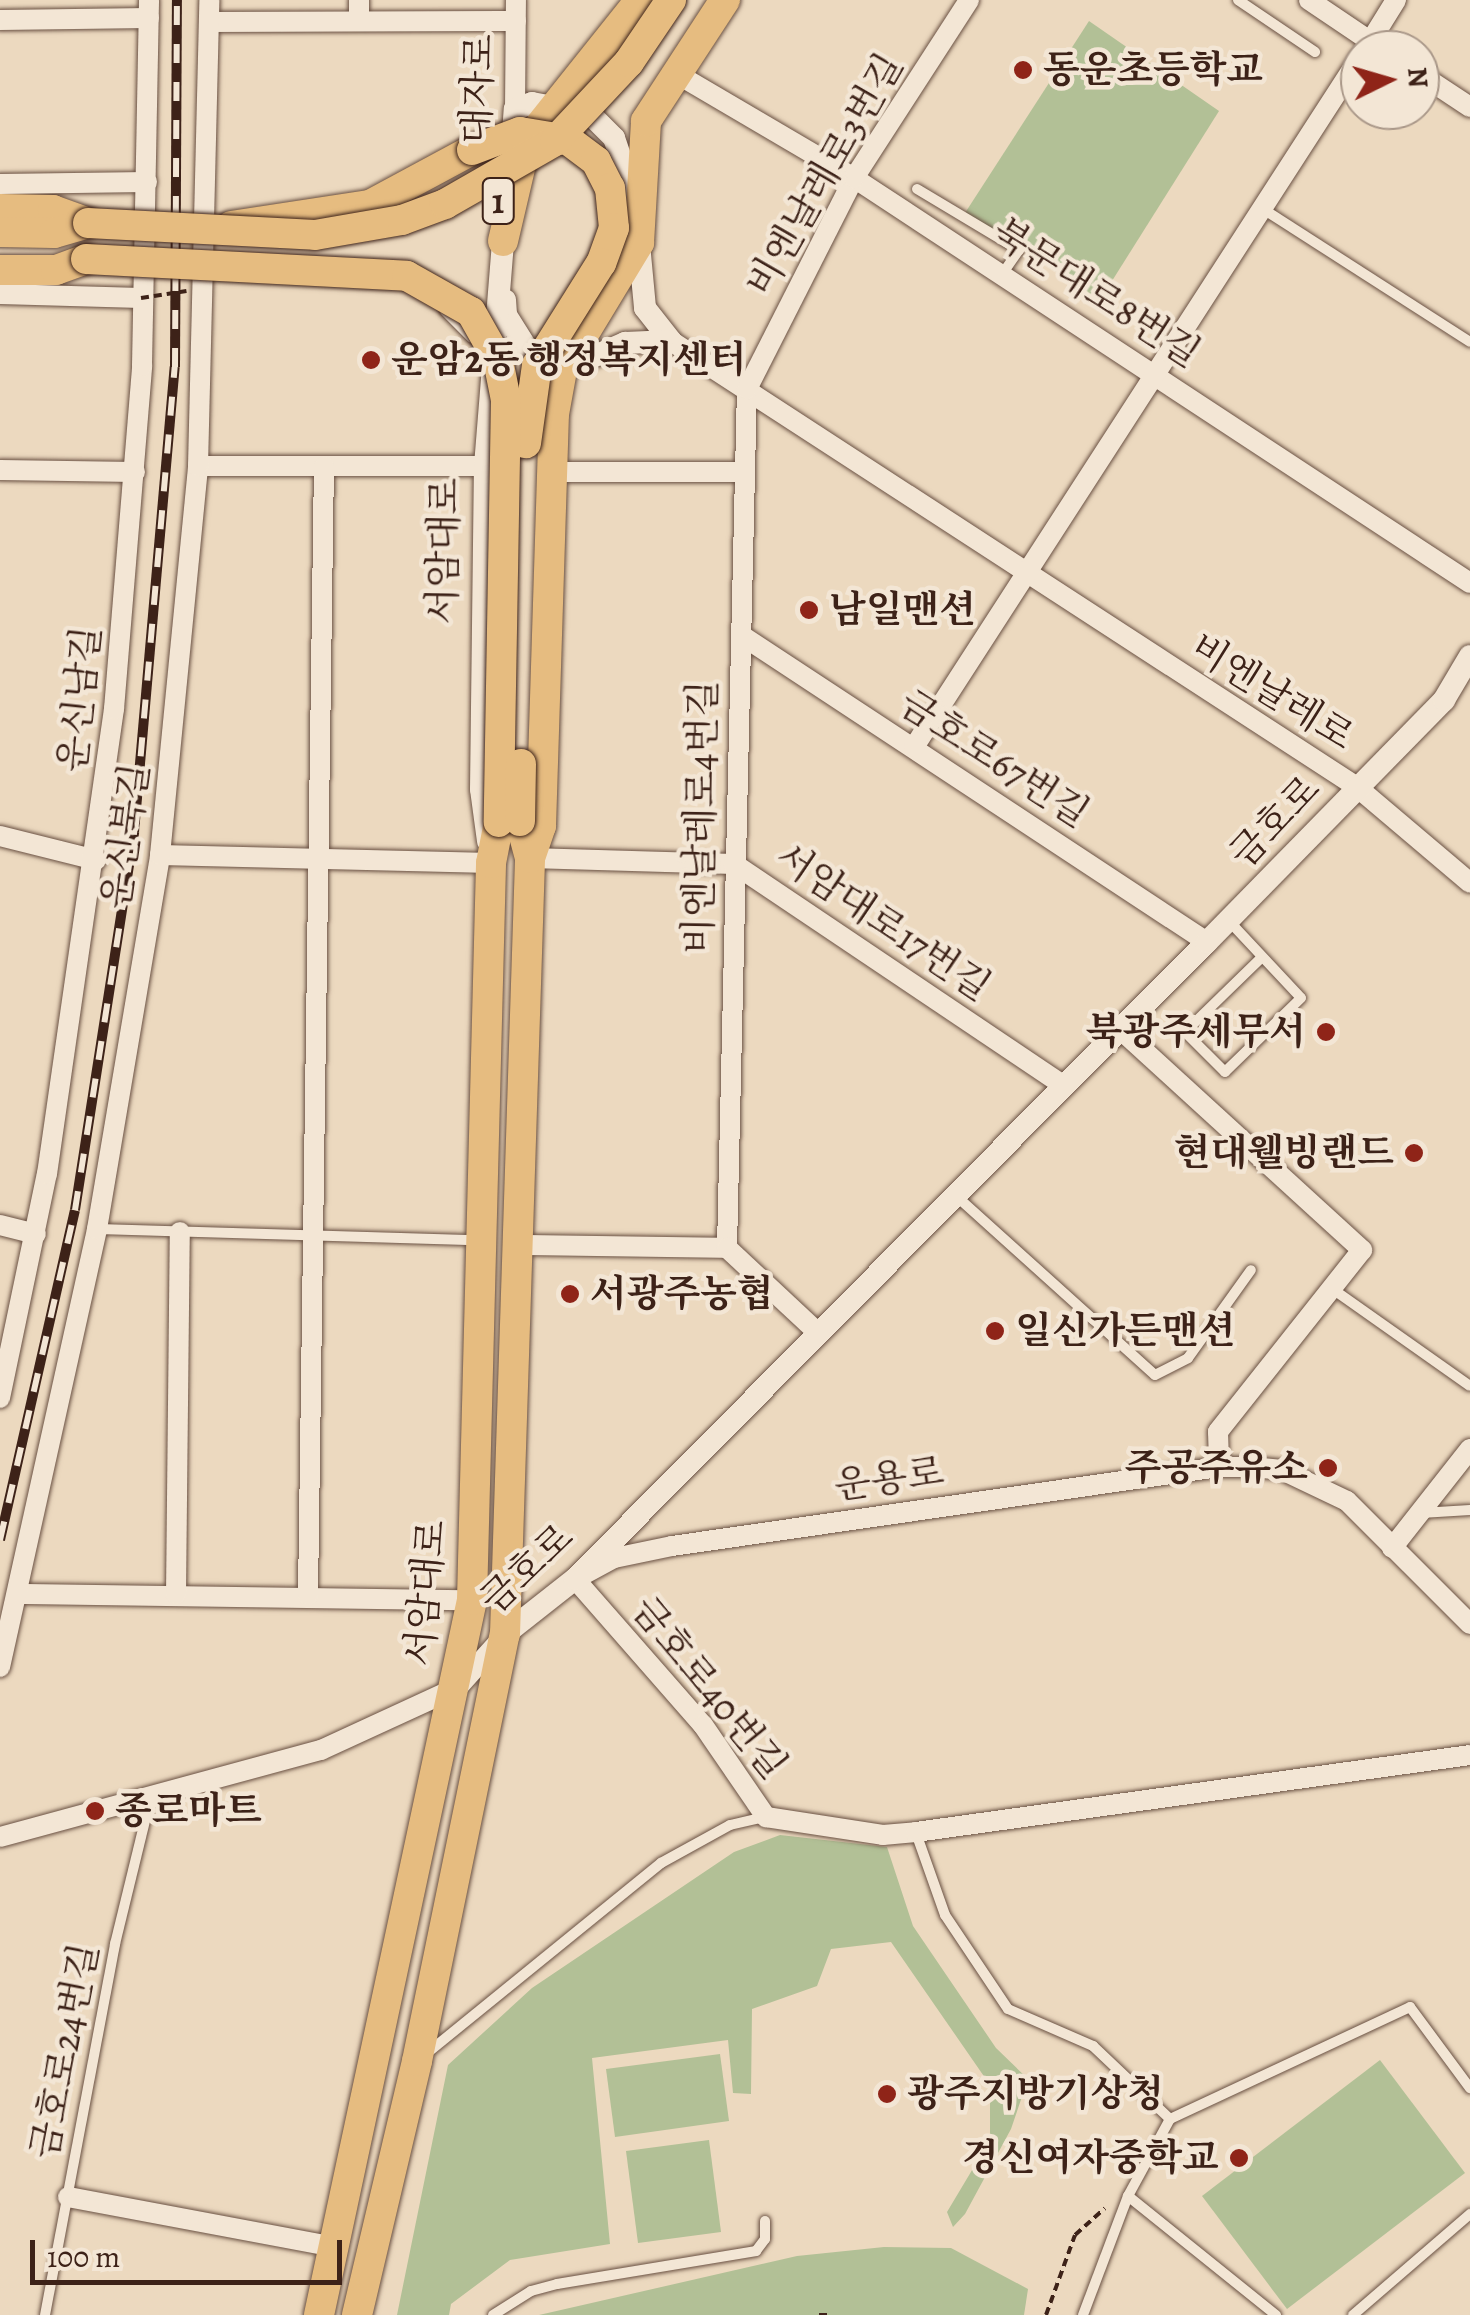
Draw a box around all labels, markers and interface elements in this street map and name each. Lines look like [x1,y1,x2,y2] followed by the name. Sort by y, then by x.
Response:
[1340,30,1440,130] north arrow
[453,33,503,145] street label: 대자로
[737,45,913,305] street label: 비엔날레로3번길
[1043,47,1263,93] place label: 동운초등학교
[1012,59,1034,81] marker: 동운초등학교
[1398,66,1438,89] text: N
[480,171,516,231] road number: 1
[983,209,1209,377] street label: 북문대로8번길
[391,337,746,383] place label: 운암2동 행정복지센터
[360,349,382,371] marker: 운암2동 행정복지센터
[420,477,468,625] street label: 서암대로
[829,587,976,633] place label: 남일맨션
[798,599,820,621] marker: 남일맨션
[50,624,110,774] street label: 운신남길
[1182,624,1362,760] street label: 비엔날레로
[676,680,726,954] street label: 비엔날레로4번길
[891,681,1097,837] street label: 금호로67번길
[93,760,159,912] street label: 운신북길
[1220,767,1330,877] street label: 금호로
[767,833,999,1011] street label: 서암대로17번길
[1086,1009,1306,1055] place label: 북광주세무서
[1315,1021,1337,1043] marker: 북광주세무서
[1174,1130,1394,1176] place label: 현대웰빙랜드
[1403,1142,1425,1164] marker: 현대웰빙랜드
[590,1271,774,1317] place label: 서광주농협
[559,1283,581,1305] marker: 서광주농협
[1015,1308,1235,1354] place label: 일신가든맨션
[984,1320,1006,1342] marker: 일신가든맨션
[1124,1445,1308,1491] place label: 주공주유소
[831,1449,947,1509] street label: 운용로
[1317,1457,1339,1479] marker: 주공주유소
[471,1515,583,1623] street label: 금호로
[397,1518,455,1668] street label: 서암대로
[622,1588,796,1788] street label: 금호로40번길
[115,1788,262,1834] place label: 종로마트
[84,1800,106,1822] marker: 종로마트
[22,1939,108,2163] street label: 금호로24번길
[907,2071,1164,2117] place label: 광주지방기상청
[876,2083,898,2105] marker: 광주지방기상청
[962,2135,1219,2181] place label: 경신여자중학교
[1228,2147,1250,2169] marker: 경신여자중학교
[35,2220,348,2282] scale bar
[47,2237,120,2277] text: 100 m

